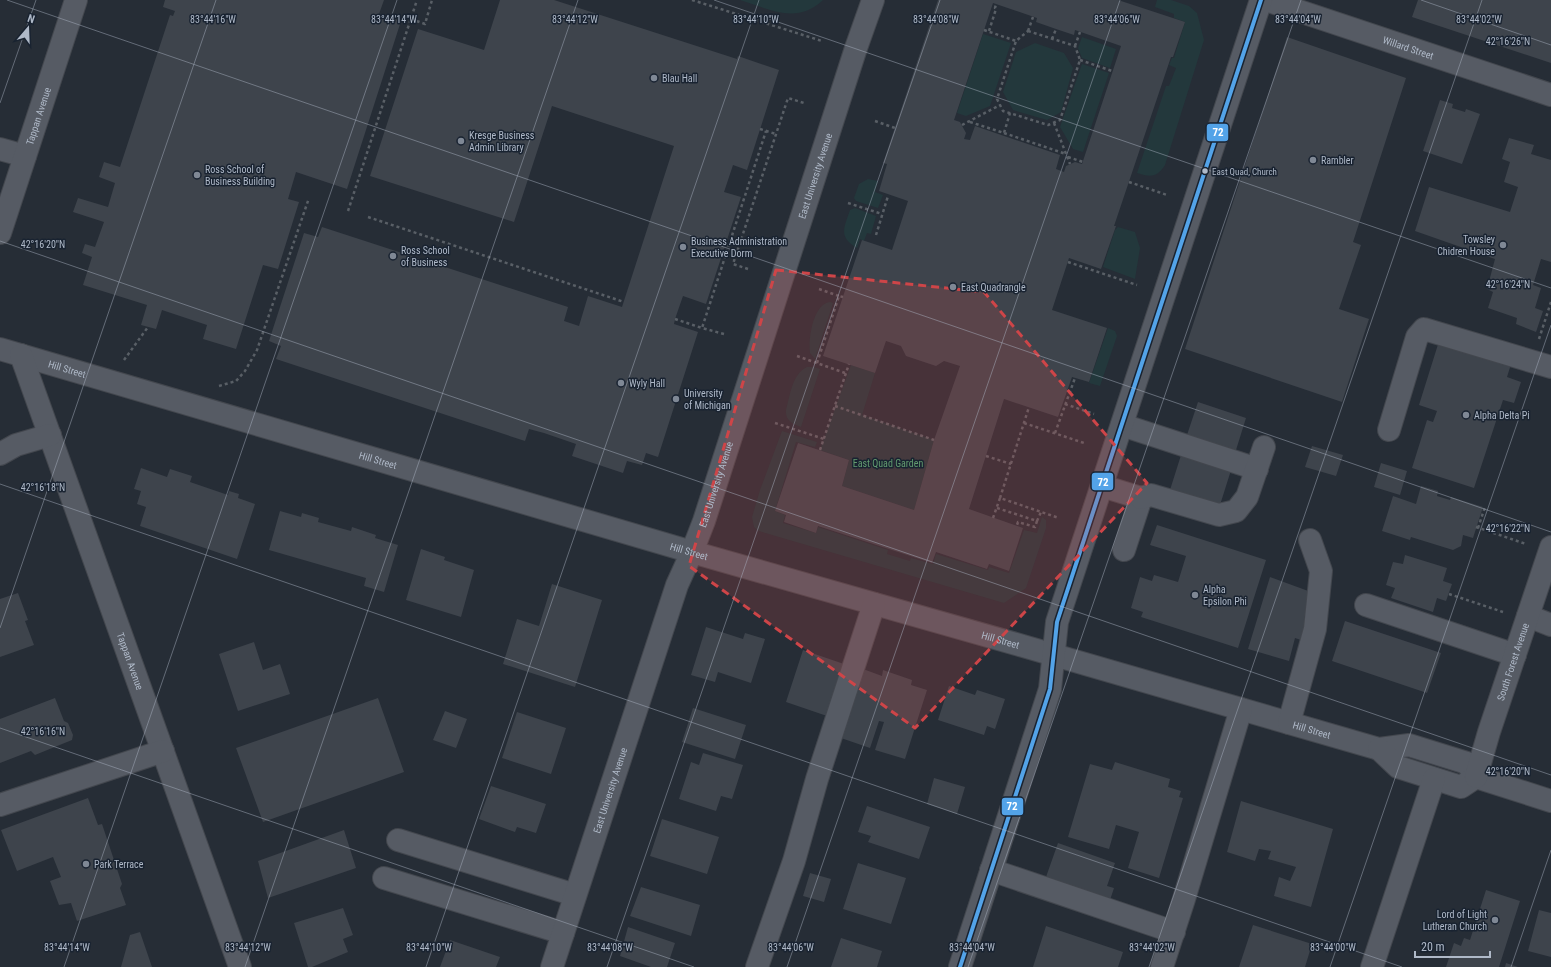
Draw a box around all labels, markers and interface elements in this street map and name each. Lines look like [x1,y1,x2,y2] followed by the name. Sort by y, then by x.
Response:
[8,8,48,48] north arrow
[26,12,37,26] text: N
[190,14,236,25] text: 83°44'16"W
[371,14,417,25] text: 83°44'14"W
[552,14,598,25] text: 83°44'12"W
[733,14,779,25] text: 83°44'10"W
[913,14,959,25] text: 83°44'08"W
[1094,14,1140,25] text: 83°44'06"W
[1275,14,1321,25] text: 83°44'04"W
[1456,14,1502,25] text: 83°44'02"W
[1381,34,1435,62] street label: Willard Street
[1486,36,1530,47] text: 42°16'26"N
[649,73,659,83] marker: Blau Hall
[662,73,697,84] place label: Blau Hall
[24,86,53,146] street label: Tappan Avenue
[1206,123,1229,142] line badge: 72
[1212,126,1224,139] text: 72
[469,130,535,153] place label: Kresge Business Admin Library
[796,131,834,220] street label: East University Avenue
[456,136,466,146] marker: Kresge Business Admin Library
[1308,155,1318,165] marker: Rambler
[1321,155,1354,166] place label: Rambler
[205,164,275,187] place label: Ross School of Business Building
[1200,166,1210,176] marker: East Quad, Church
[1212,167,1277,177] place label: East Quad, Church
[192,170,202,180] marker: Ross School of Business Building
[1437,234,1495,257] place label: Towsley Chidren House
[691,236,787,259] place label: Business Administration Executive Dorm
[21,239,65,250] text: 42°16'20"N
[1498,240,1508,250] marker: Towsley Chidren House
[678,242,688,252] marker: Business Administration Executive Dorm
[401,245,450,268] place label: Ross School of Business
[388,251,398,261] marker: Ross School of Business
[1486,279,1530,290] text: 42°16'24"N
[948,282,958,292] marker: East Quadrangle
[961,282,1026,293] place label: East Quadrangle
[47,358,87,380] street label: Hill Street
[616,378,626,388] marker: Wyly Hall
[629,378,665,389] place label: Wyly Hall
[684,388,731,411] place label: University of Michigan
[671,394,681,404] marker: University of Michigan
[1461,410,1471,420] marker: Alpha Delta Pi
[1474,410,1529,421] place label: Alpha Delta Pi
[697,440,735,529] street label: East University Avenue
[358,450,398,471] street label: Hill Street
[853,458,923,469] park label: East Quad Garden
[1091,472,1114,491] line badge: 72
[1097,476,1109,489] text: 72
[21,482,65,493] text: 42°16'18"N
[1486,523,1530,534] text: 42°16'22"N
[669,541,709,562] street label: Hill Street
[1203,584,1247,607] place label: Alpha Epsilon Phi
[1190,590,1200,600] marker: Alpha Epsilon Phi
[1495,621,1531,702] street label: South Forest Avenue
[980,630,1021,651] street label: Hill Street
[115,631,145,692] street label: Tappan Avenue
[1292,719,1332,741] street label: Hill Street
[21,726,65,737] text: 42°16'16"N
[591,746,630,835] street label: East University Avenue
[1486,766,1530,777] text: 42°16'20"N
[1001,797,1024,816] line badge: 72
[1006,800,1018,813] text: 72
[81,859,91,869] marker: Park Terrace
[94,859,144,870] place label: Park Terrace
[1423,909,1487,932] place label: Lord of Light Lutheran Church
[1490,915,1500,925] marker: Lord of Light Lutheran Church
[1415,933,1490,959] scale bar
[1421,940,1445,954] text: 20 m
[44,942,90,953] text: 83°44'14"W
[225,942,271,953] text: 83°44'12"W
[406,942,452,953] text: 83°44'10"W
[587,942,633,953] text: 83°44'08"W
[768,942,814,953] text: 83°44'06"W
[949,942,995,953] text: 83°44'04"W
[1129,942,1175,953] text: 83°44'02"W
[1310,942,1356,953] text: 83°44'00"W

